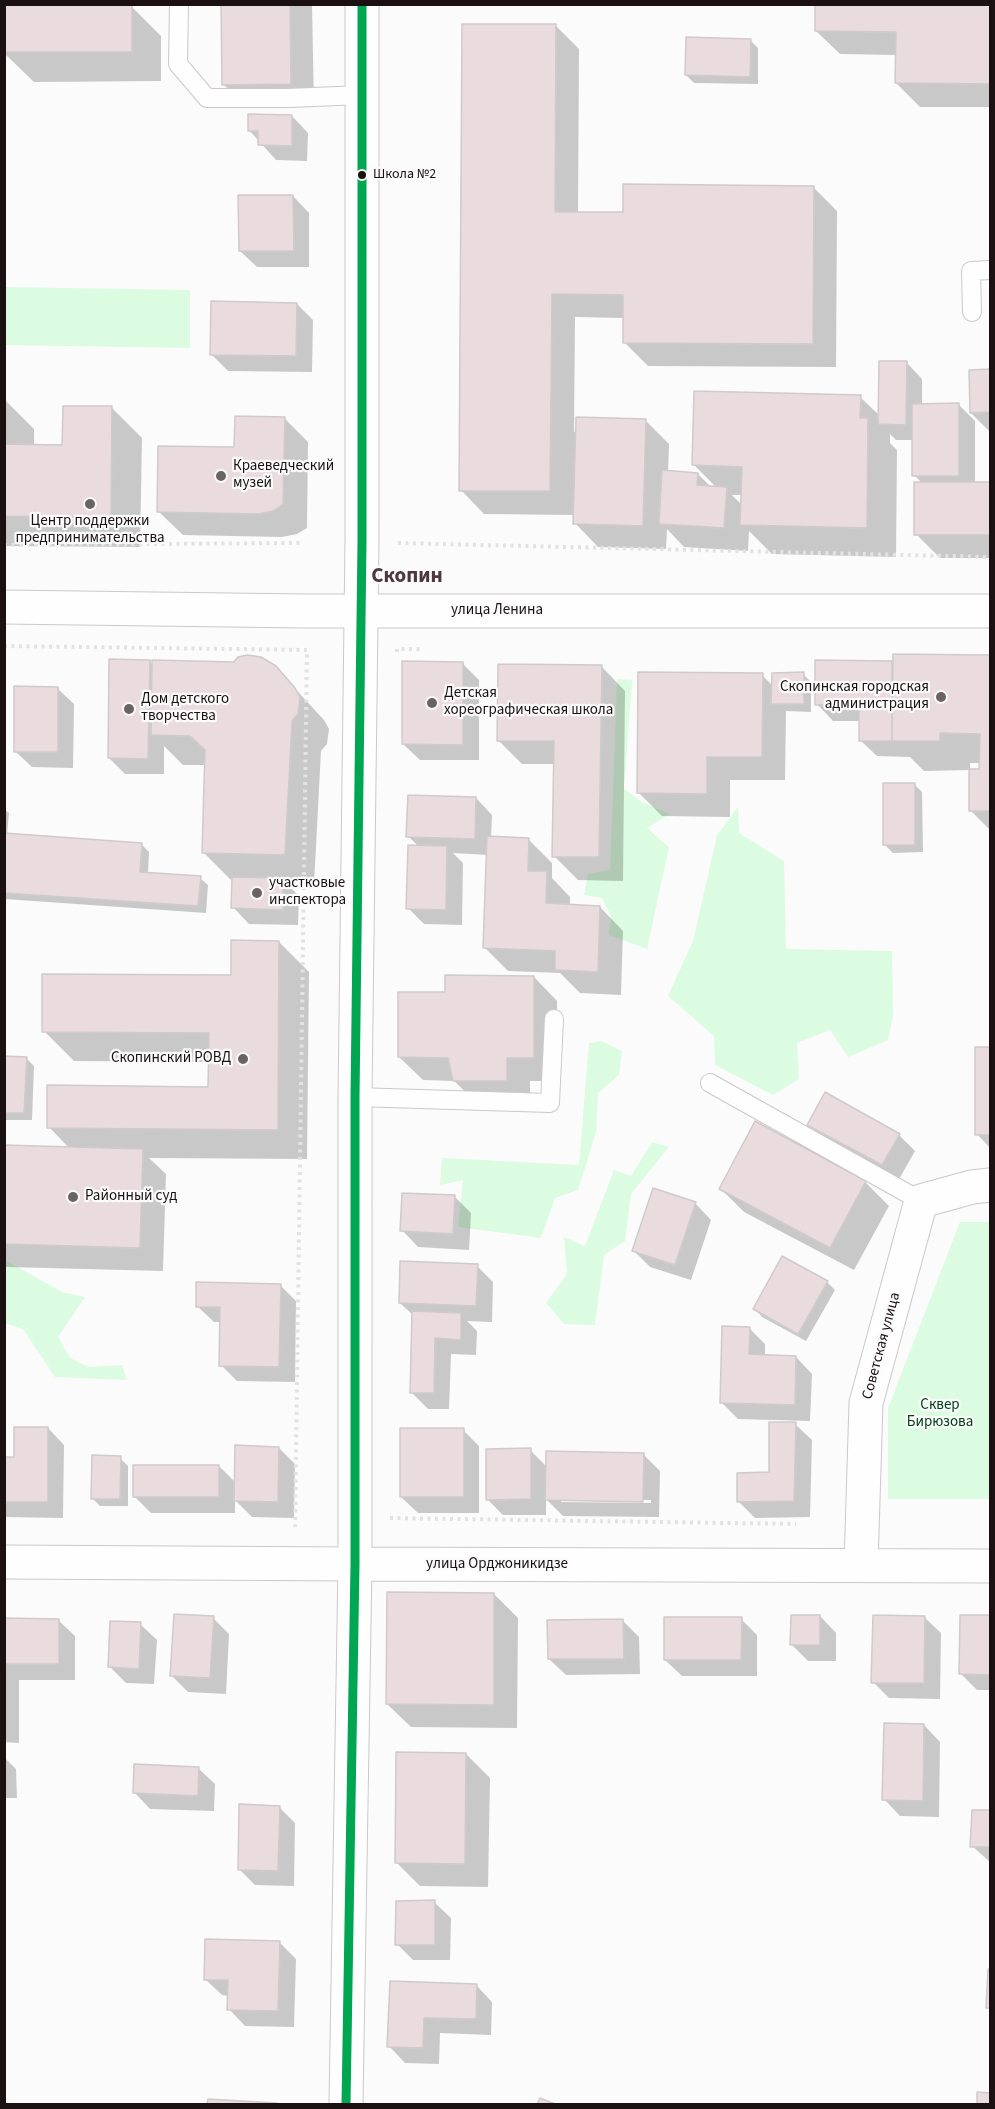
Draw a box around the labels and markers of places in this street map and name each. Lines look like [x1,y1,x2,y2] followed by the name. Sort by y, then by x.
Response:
[373,167,436,183] place label: Школа №2
[356,169,368,181] marker: Школа №2
[233,458,334,493] place label: Краеведческий музей
[214,469,228,483] marker: Краеведческий музей
[83,497,97,511] marker: Центр поддержки предпринимательства
[15,513,165,548] place label: Центр поддержки предпринимательства
[780,679,929,714] place label: Скопинская городская администрация
[444,685,613,720] place label: Детская хореографическая школа
[934,690,948,704] marker: Скопинская городская администрация
[141,691,229,726] place label: Дом детского творчества
[425,696,439,710] marker: Детская хореографическая школа
[122,702,136,716] marker: Дом детского творчества
[269,875,346,910] place label: участковые инспектора
[250,886,264,900] marker: участковые инспектора
[111,1050,231,1068] place label: Скопинский РОВД
[236,1052,250,1066] marker: Скопинский РОВД
[85,1188,177,1206] place label: Районный суд
[66,1190,80,1204] marker: Районный суд

